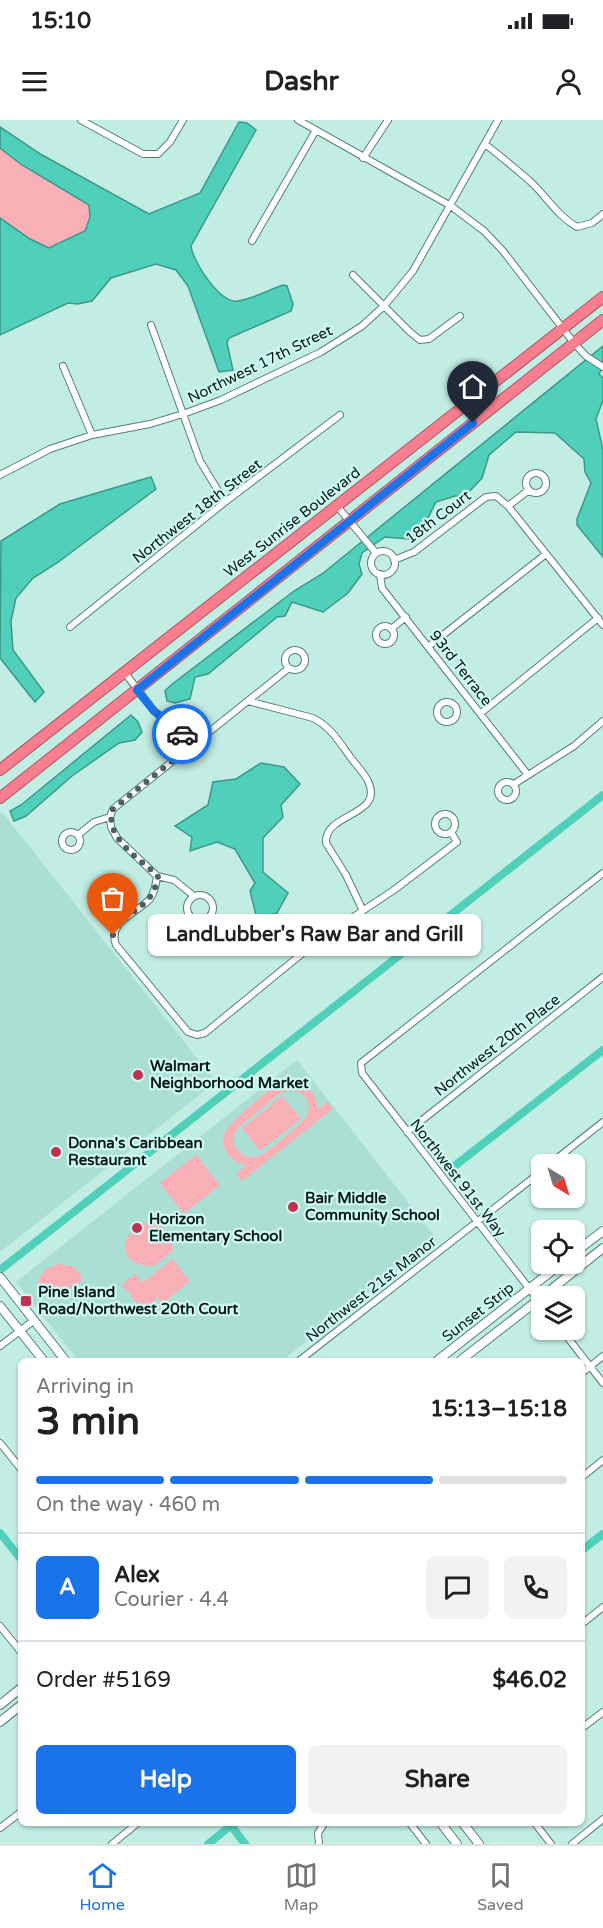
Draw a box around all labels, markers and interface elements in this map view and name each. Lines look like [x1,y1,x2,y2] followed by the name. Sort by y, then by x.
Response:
[30,8,91,34] text: 15:10
[18,65,51,98] icon: menu
[264,65,339,98] text: Dashr
[552,65,585,98] icon: person
[185,321,336,407] street label: Northwest 17th Street
[447,361,498,423] pin
[456,370,489,403] icon: home
[129,455,265,567] street label: Northwest 18th Street
[220,463,364,581] street label: West Sunrise Boulevard
[402,486,475,548] street label: 18th Court
[426,627,496,709] street label: 93rd Terrace
[152,704,212,764] courier
[166,718,199,751] icon: car
[87,873,138,935] pin
[96,882,129,915] icon: bag
[149,914,482,956] callout: LandLubber's Raw Bar and Grill
[166,923,463,947] text: LandLubber's Raw Bar and Grill
[431,990,563,1100] street label: Northwest 20th Place
[150,1057,309,1093] place label: Walmart Neighborhood Market
[131,1068,145,1082] marker: Walmart Neighborhood Market
[406,1115,510,1241] street label: Northwest 91st Way
[68,1134,203,1169] place label: Donna's Caribbean Restaurant
[49,1145,63,1159] marker: Donna's Caribbean Restaurant
[531,1154,585,1208] north arrow
[531,1154,585,1340] map controls
[305,1189,440,1225] place label: Bair Middle Community School
[286,1200,300,1214] marker: Bair Middle Community School
[149,1210,282,1246] place label: Horizon Elementary School
[531,1220,585,1274] button: locate
[130,1221,144,1235] marker: Horizon Elementary School
[302,1232,440,1346] street label: Northwest 21st Manor
[438,1278,518,1346] street label: Sunset Strip
[38,1283,239,1318] place label: Pine Island Road/Northwest 20th Court
[531,1286,585,1340] button: layers
[19,1294,33,1308] marker: Pine Island Road/Northwest 20th Court
[36,1375,134,1399] text: Arriving in
[430,1396,567,1422] text: 15:13–15:18
[36,1398,140,1445] text: 3 min
[36,1493,220,1517] text: On the way · 460 m
[426,1556,489,1619] button: chat
[504,1556,567,1619] button: phone
[114,1562,160,1588] text: Alex
[59,1574,76,1600] text: A
[114,1588,229,1612] text: Courier · 4.4
[36,1667,171,1693] text: Order #5169
[492,1667,567,1693] text: $46.02
[36,1745,296,1814] button: Help
[308,1745,567,1814] button: Share
[79,1859,125,1915] tab: Home
[284,1859,318,1915] tab: Map
[477,1859,523,1915] tab: Saved

